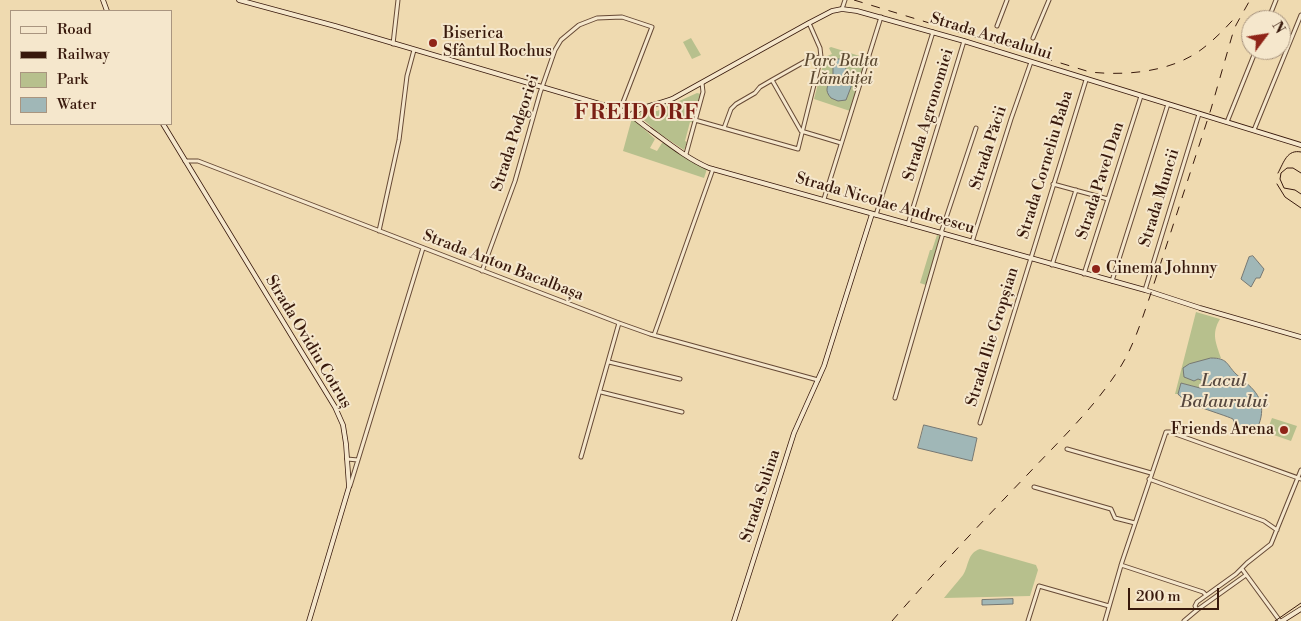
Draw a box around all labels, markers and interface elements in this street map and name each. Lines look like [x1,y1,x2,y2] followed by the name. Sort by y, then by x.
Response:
[928,9,1054,65] street label: Strada Ardealului
[10,10,172,125] legend
[1241,10,1291,60] north arrow
[1267,18,1289,37] text: N
[57,20,92,39] text: Road
[443,24,552,62] place label: Biserica Sfântul Rochus
[427,37,439,49] marker: Biserica Sfântul Rochus
[57,45,110,64] text: Railway
[900,47,958,183] street label: Strada Agronomiei
[804,52,878,90] park label: Parc Balta Lămâiței
[57,70,88,89] text: Park
[488,72,544,194] street label: Strada Podgoriei
[1014,89,1078,241] street label: Strada Corneliu Baba
[57,95,96,114] text: Water
[573,101,701,127] district label: FREIDORF
[966,104,1012,192] street label: Strada Păcii
[1073,120,1129,242] street label: Strada Pavel Dan
[1136,147,1184,249] street label: Strada Muncii
[793,169,977,239] street label: Strada Nicolae Andreescu
[420,226,586,306] street label: Strada Anton Bacalbașa
[1106,259,1217,279] place label: Cinema Johnny
[1090,263,1102,275] marker: Cinema Johnny
[963,265,1023,409] street label: Strada Ilie Gropșian
[261,272,355,412] street label: Strada Ovidiu Cotruș
[1180,371,1268,414] water label: Lacul Balaurului
[1171,420,1274,440] place label: Friends Arena
[1278,424,1290,436] marker: Friends Arena
[737,447,785,545] street label: Strada Sulina
[1131,578,1222,610] scale bar
[1136,587,1181,606] text: 200 m

